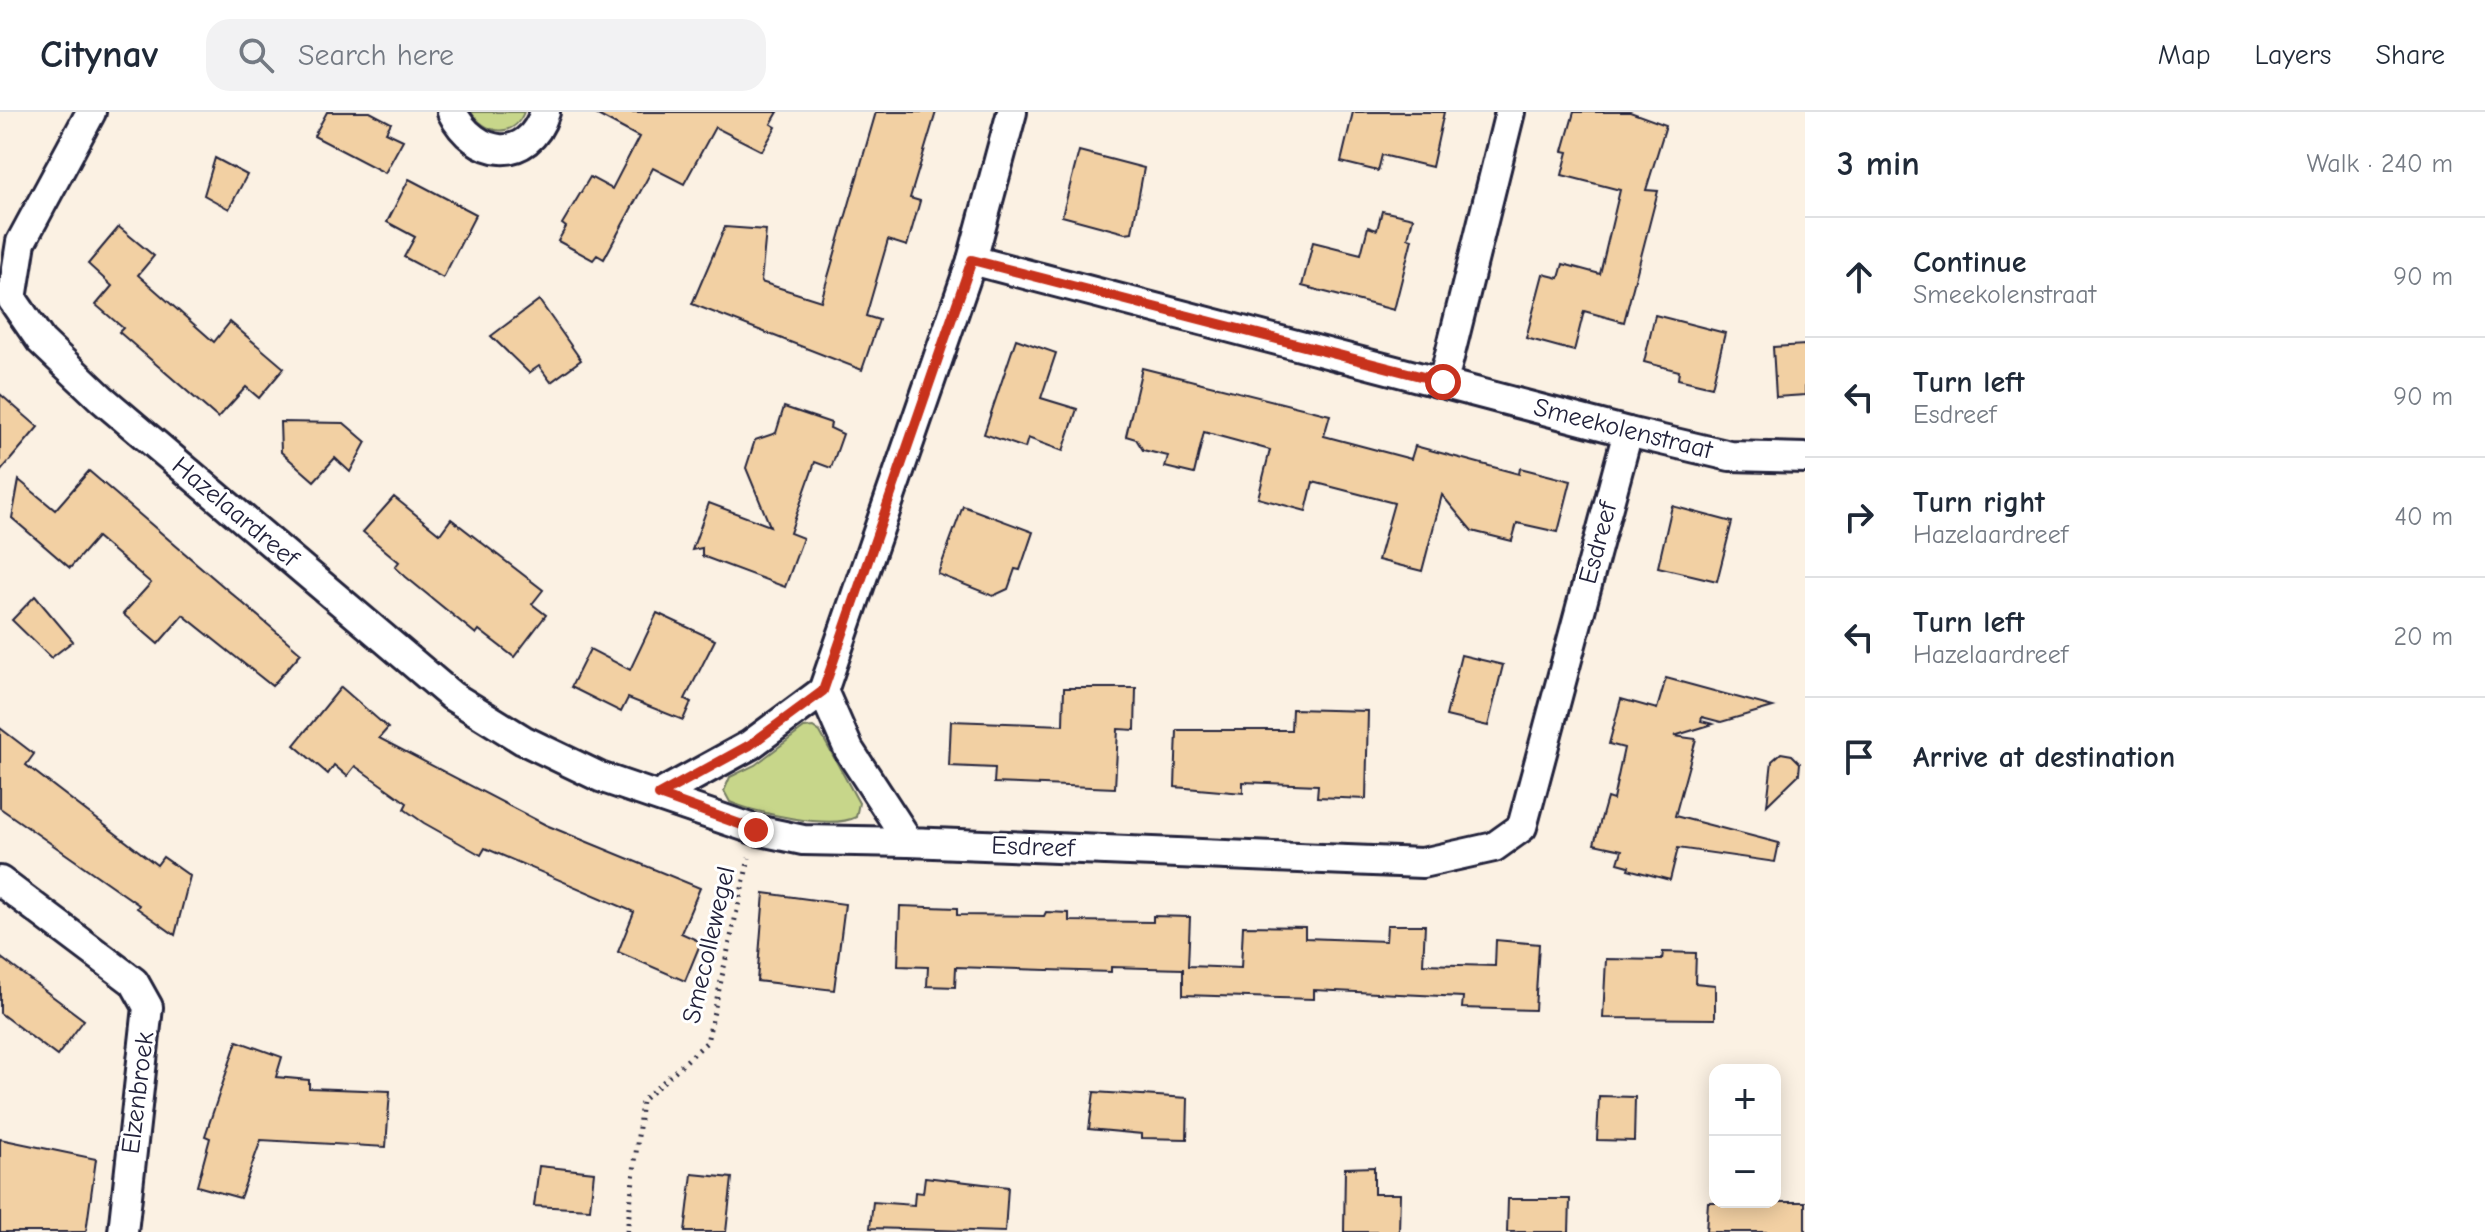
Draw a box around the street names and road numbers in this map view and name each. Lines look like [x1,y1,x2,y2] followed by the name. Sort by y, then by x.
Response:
[1531,392,1717,466] street label: Smeekolenstraat
[166,451,305,574] street label: Hazelaardreef
[1573,497,1624,587] street label: Esdreef
[991,831,1077,864] street label: Esdreef
[676,864,742,1026] street label: Smecollewegel
[116,1030,160,1156] street label: Elzenbroek

